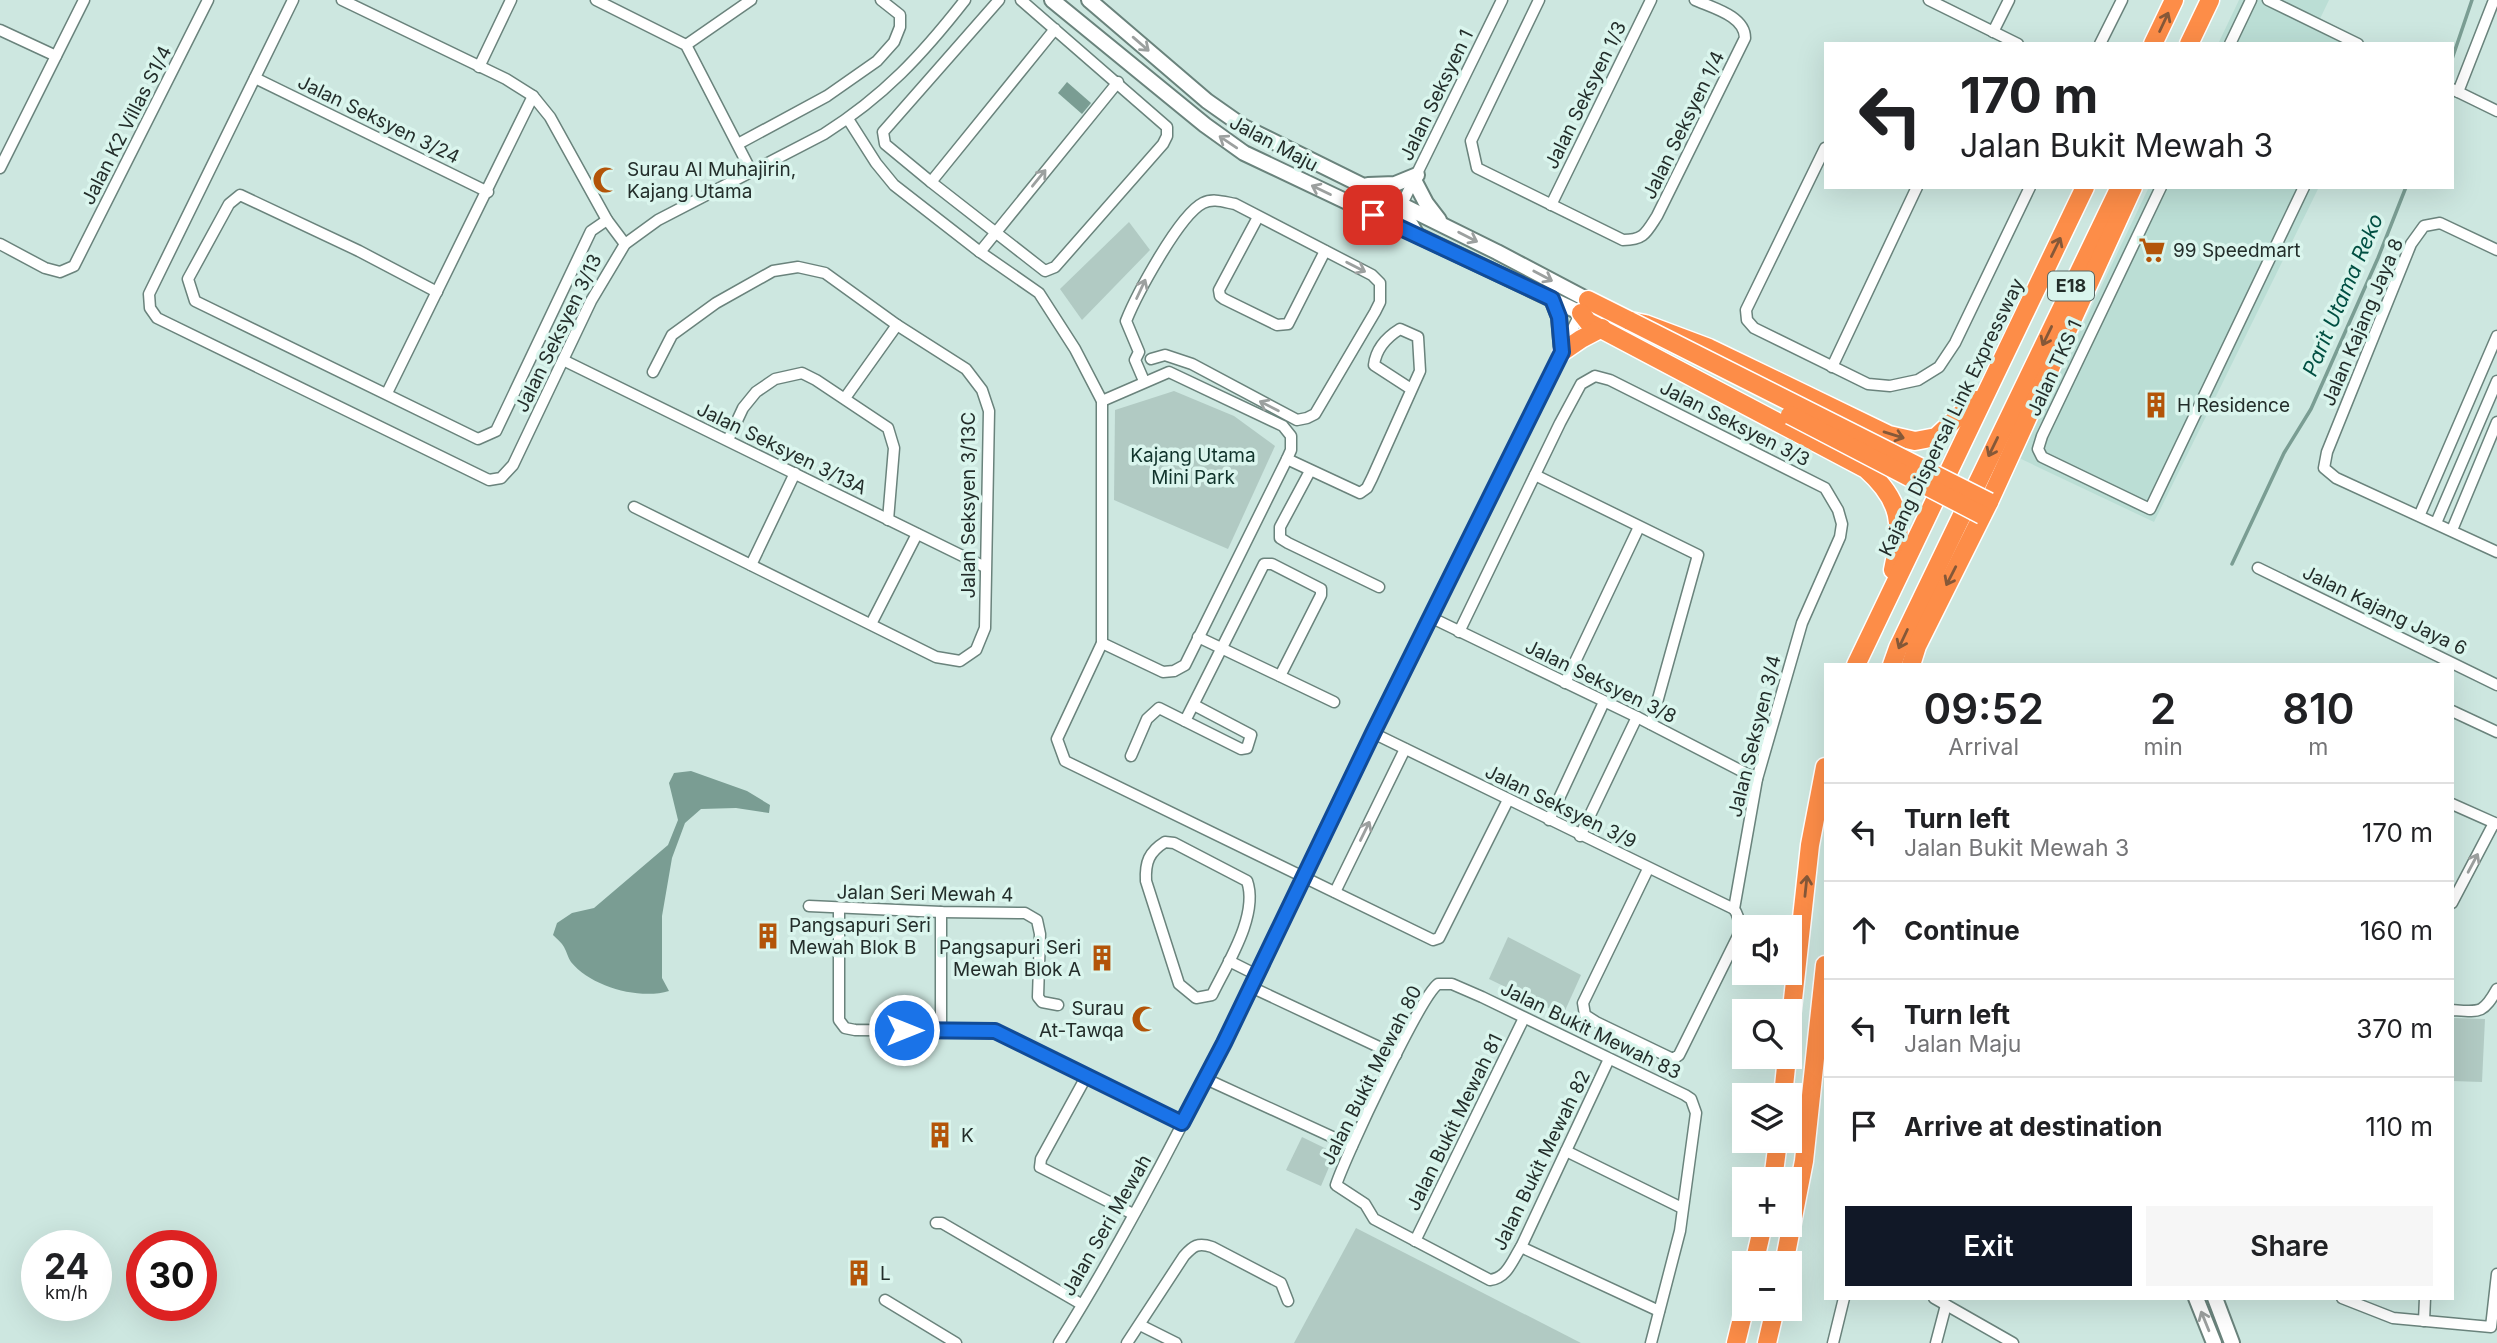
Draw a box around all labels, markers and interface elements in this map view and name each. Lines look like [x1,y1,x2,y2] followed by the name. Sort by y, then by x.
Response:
[2157,12,2171,33] one-way arrow
[1540,18,1631,173] street label: Jalan Seksyen 1/3
[1395,26,1478,164] street label: Jalan Seksyen 1
[1132,36,1150,52] one-way arrow
[76,42,176,208] street label: Jalan K2 Villas S1/4
[1638,47,1729,203] street label: Jalan Seksyen 1/4
[1960,66,2098,125] text: 170 m
[294,70,463,169] street label: Jalan Seksyen 3/24
[1845,70,1936,161] icon: left
[1226,111,1322,176] street label: Jalan Maju
[1960,126,2273,165] text: Jalan Bukit Mewah 3
[1218,135,1238,149] one-way arrow
[627,158,796,203] place label: Surau Al Muhajirin, Kajang Utama
[591,165,621,195] mosque icon: Surau Al Muhajirin, Kajang Utama
[1031,170,1047,188] one-way arrow
[1311,183,1332,196] one-way arrow
[1343,185,1403,245] pin
[1354,196,1392,234] icon: arrive
[2297,210,2388,380] water label: Parit Utama Reko
[1457,231,1478,245] one-way arrow
[2137,235,2167,265] supermarket icon: 99 Speedmart
[2317,235,2408,409] street label: Jalan Kajang Jaya 8
[2049,237,2063,258] one-way arrow
[2173,239,2301,262] place label: 99 Speedmart
[510,250,607,416] street label: Jalan Seksyen 3/13
[1345,260,1366,274] one-way arrow
[1532,269,1552,283] one-way arrow
[2048,272,2094,300] road number: E18
[1874,274,2029,560] street label: Kajang Dispersal Link Expressway
[1134,279,1148,300] one-way arrow
[2022,316,2087,420] street label: Jalan TKS 1
[2039,325,2053,346] one-way arrow
[1656,376,1814,471] street label: Jalan Seksyen 3/3
[2141,390,2171,420] building icon: H Residence
[2177,394,2290,417] place label: H Residence
[693,397,870,500] street label: Jalan Seksyen 3/13A
[1259,399,1280,413] one-way arrow
[957,412,980,598] street label: Jalan Seksyen 3/13C
[1883,430,1905,443] one-way arrow
[1986,436,1999,457] one-way arrow
[1130,444,1256,489] park label: Kajang Utama Mini Park
[2299,561,2471,660] street label: Jalan Kajang Jaya 6
[1944,565,1958,586] one-way arrow
[1895,628,1908,649] one-way arrow
[1521,635,1680,728] street label: Jalan Seksyen 3/8
[1723,653,1786,819] street label: Jalan Seksyen 3/4
[1923,683,2044,734] text: 09:52
[2150,683,2176,734] text: 2
[2282,683,2355,734] text: 810
[1948,733,2019,761] text: Arrival
[2143,733,2183,761] text: min
[2308,733,2328,761] text: m
[1481,760,1640,853] street label: Jalan Seksyen 3/9
[1904,803,2010,834] text: Turn left
[1845,813,1883,851] icon: left
[2362,817,2433,848] text: 170 m
[1359,821,1373,842] one-way arrow
[1904,834,2129,862] text: Jalan Bukit Mewah 3
[2467,853,2480,874] one-way arrow
[1799,875,1812,898] one-way arrow
[836,880,1014,907] street label: Jalan Seri Mewah 4
[1845,911,1883,949] icon: ahead
[789,914,931,959] place label: Pangsapuri Seri Mewah Blok B
[1732,915,1802,1321] map controls
[1732,915,1802,985] button: sound
[1904,915,2020,946] text: Continue
[2360,915,2433,946] text: 160 m
[753,921,783,951] building icon: Pangsapuri Seri Mewah Blok B
[939,936,1081,981] place label: Pangsapuri Seri Mewah Blok A
[1087,943,1117,973] building icon: Pangsapuri Seri Mewah Blok A
[1497,977,1685,1084] street label: Jalan Bukit Mewah 83
[1316,982,1427,1169] street label: Jalan Bukit Mewah 80
[867,993,941,1067] position arrow
[1039,997,1124,1042] place label: Surau At-Tawqa
[1732,999,1802,1069] button: search
[1904,999,2010,1030] text: Turn left
[1130,1004,1160,1034] mosque icon: Surau At-Tawqa
[1845,1009,1883,1047] icon: left
[2356,1013,2433,1044] text: 370 m
[1402,1030,1507,1214] street label: Jalan Bukit Mewah 81
[1904,1030,2021,1058] text: Jalan Maju
[1488,1066,1595,1254] street label: Jalan Bukit Mewah 82
[1732,1083,1802,1153] button: layers
[1845,1107,1883,1145] icon: arrive
[1904,1111,2163,1142] text: Arrive at destination
[2365,1111,2433,1142] text: 110 m
[925,1120,955,1150] building icon: K
[961,1124,974,1147] place label: K
[1057,1150,1156,1300] street label: Jalan Seri Mewah
[1732,1167,1802,1237] button: +
[1845,1206,2132,1286] button: Exit
[2146,1206,2433,1286] button: Share
[126,1230,217,1321] speed limit sign: 30
[44,1245,89,1287] text: 24
[1732,1251,1802,1321] button: −
[844,1258,874,1288] building icon: L
[880,1262,891,1285] place label: L
[45,1282,88,1303] text: km/h
[2197,1310,2210,1332] one-way arrow

